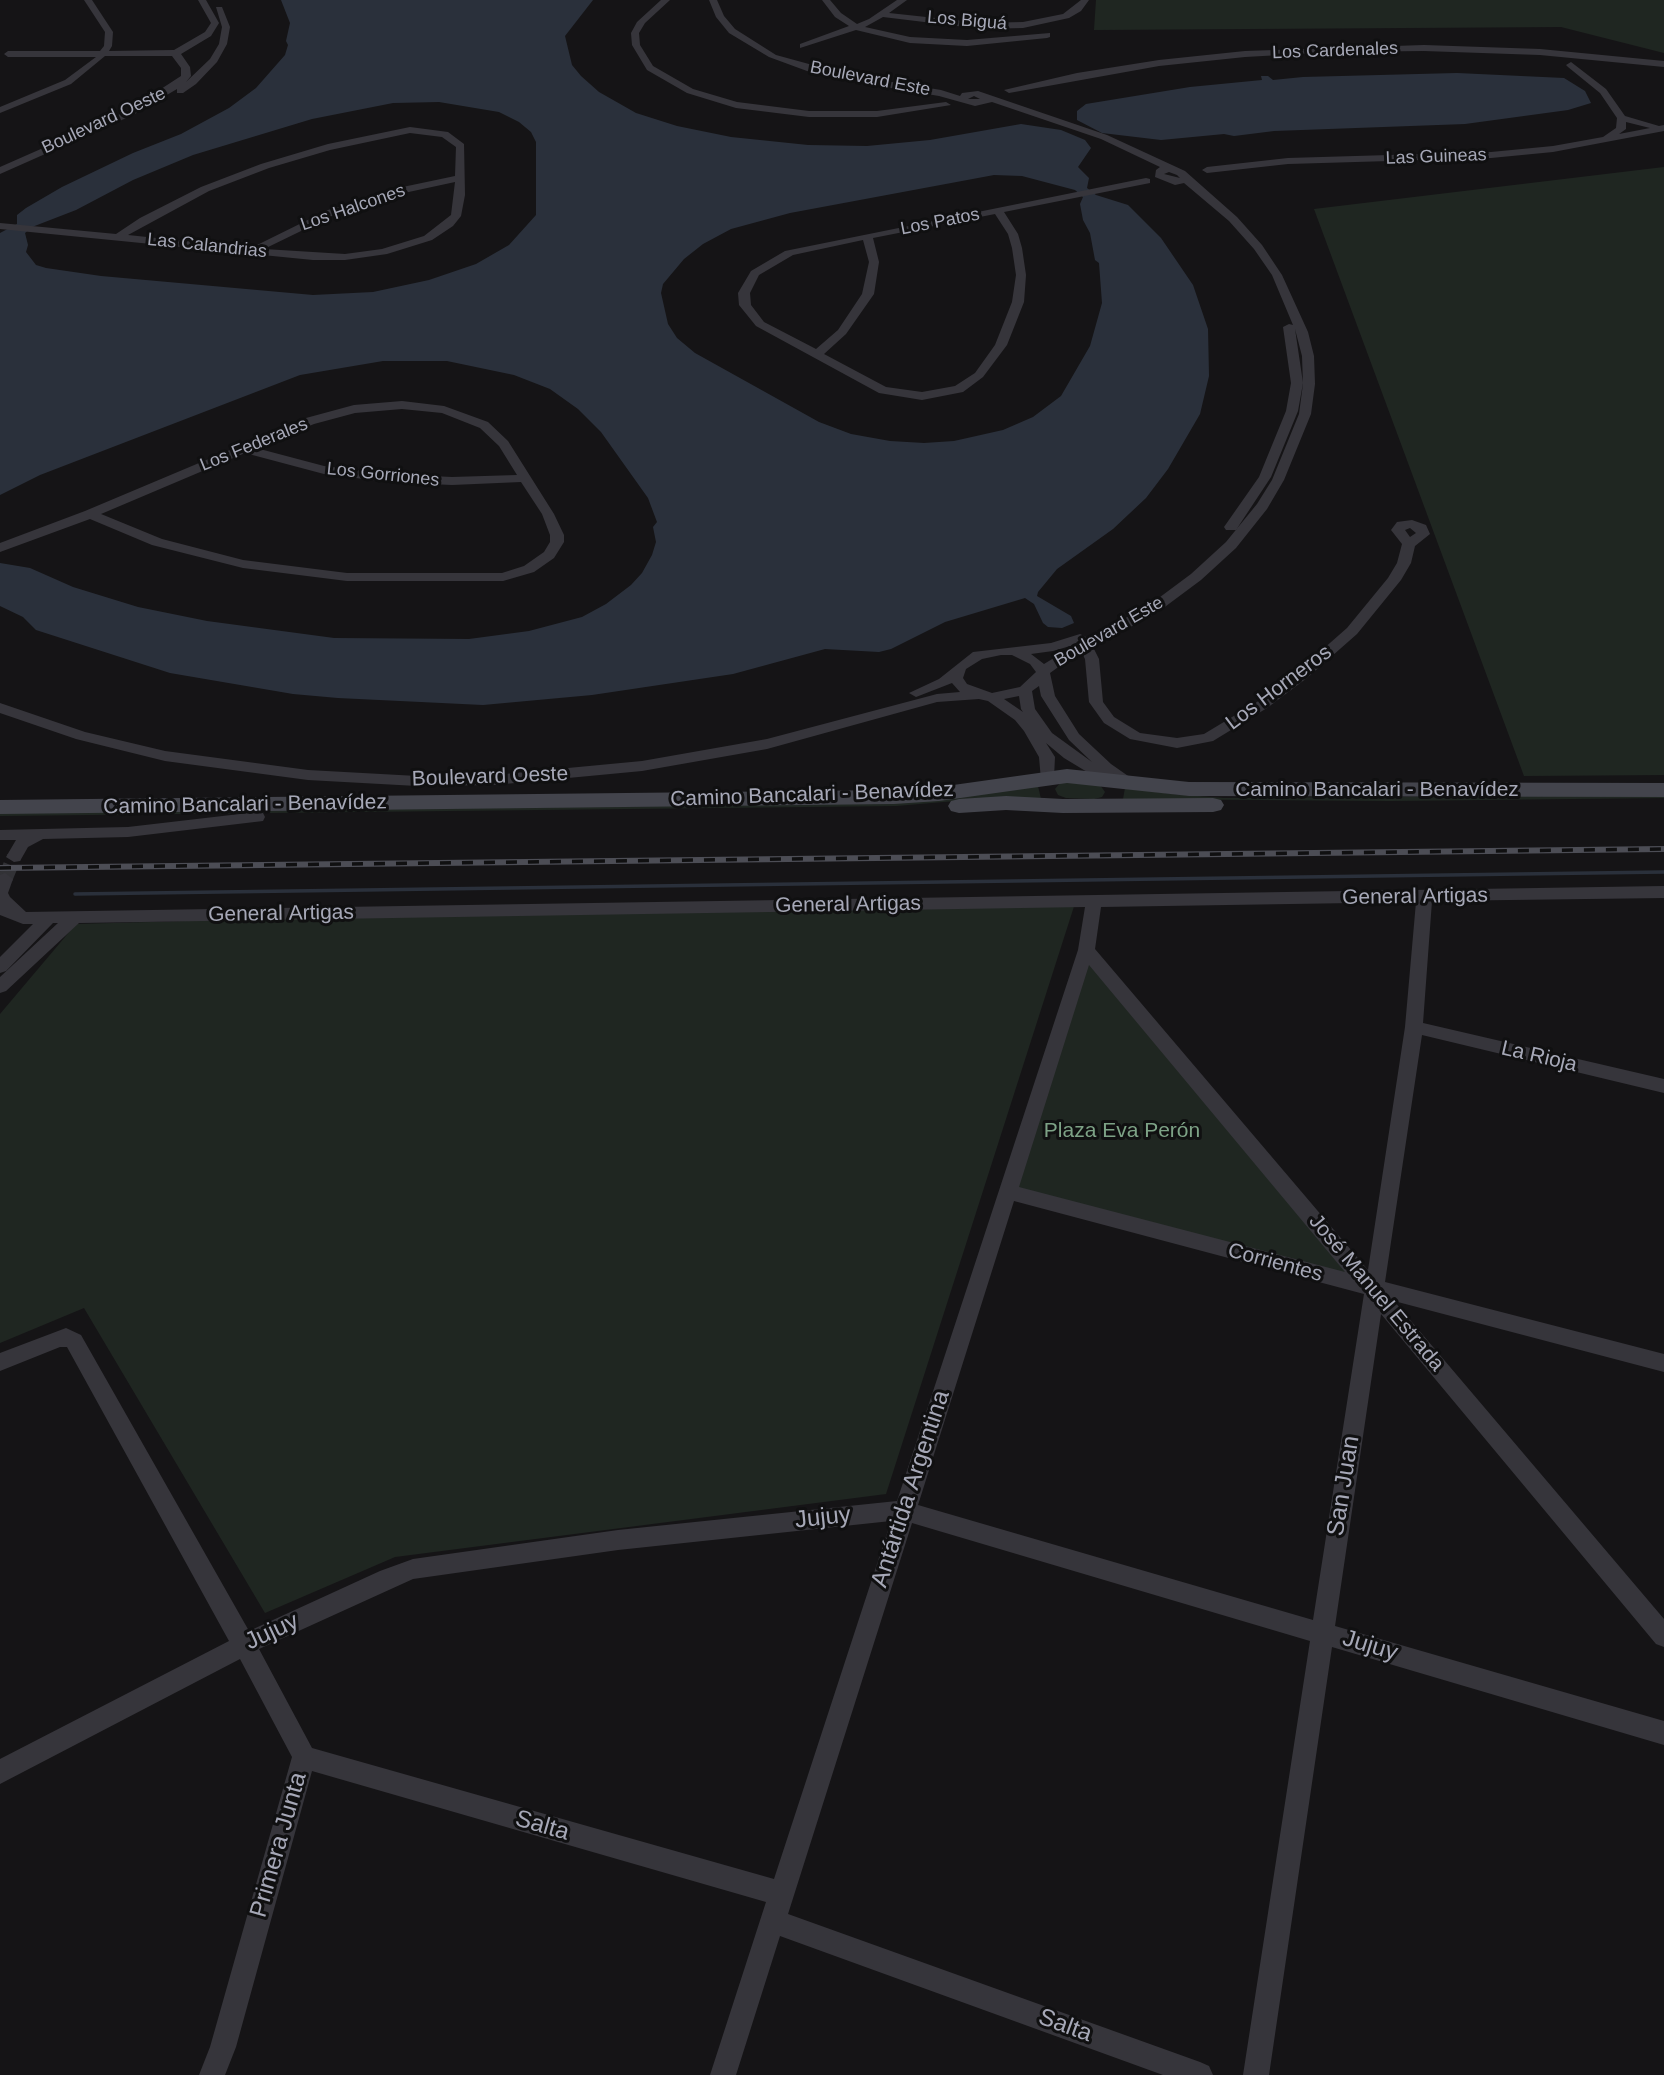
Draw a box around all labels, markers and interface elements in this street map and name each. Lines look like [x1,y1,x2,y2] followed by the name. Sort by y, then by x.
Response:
[926,7,1008,35] street label: Los Biguá
[1272,38,1398,64] street label: Los Cardenales
[808,57,932,101] street label: Boulevard Este
[39,83,169,159] street label: Boulevard Oeste
[1385,144,1487,170] street label: Las Guineas
[298,180,408,236] street label: Los Halcones
[899,204,981,240] street label: Los Patos
[146,229,268,263] street label: Las Calandrias
[197,414,311,476] street label: Los Federales
[326,458,440,492] street label: Los Gorriones
[1051,592,1167,672] street label: Boulevard Este
[1221,640,1337,736] street label: Los Horneros
[411,762,569,792] street label: Boulevard Oeste
[670,777,954,813] street label: Camino Bancalari - Benavídez
[1235,777,1519,803] street label: Camino Bancalari - Benavídez
[103,790,387,820] street label: Camino Bancalari - Benavídez
[1342,883,1488,911] street label: General Artigas
[775,891,921,919] street label: General Artigas
[208,900,354,928] street label: General Artigas
[1499,1036,1579,1078] street label: La Rioja
[1044,1118,1200,1144] park label: Plaza Eva Perón
[1303,1209,1449,1377] street label: José Manuel Estrada
[1225,1238,1325,1288] street label: Corrientes
[866,1387,956,1591] street label: Antártida Argentina
[1322,1434,1366,1538] street label: San Juan
[794,1501,852,1535] street label: Jujuy
[241,1607,303,1657] street label: Jujuy
[1339,1624,1401,1668] street label: Jujuy
[245,1769,313,1921] street label: Primera Junta
[512,1805,572,1847] street label: Salta
[1034,2003,1096,2049] street label: Salta

